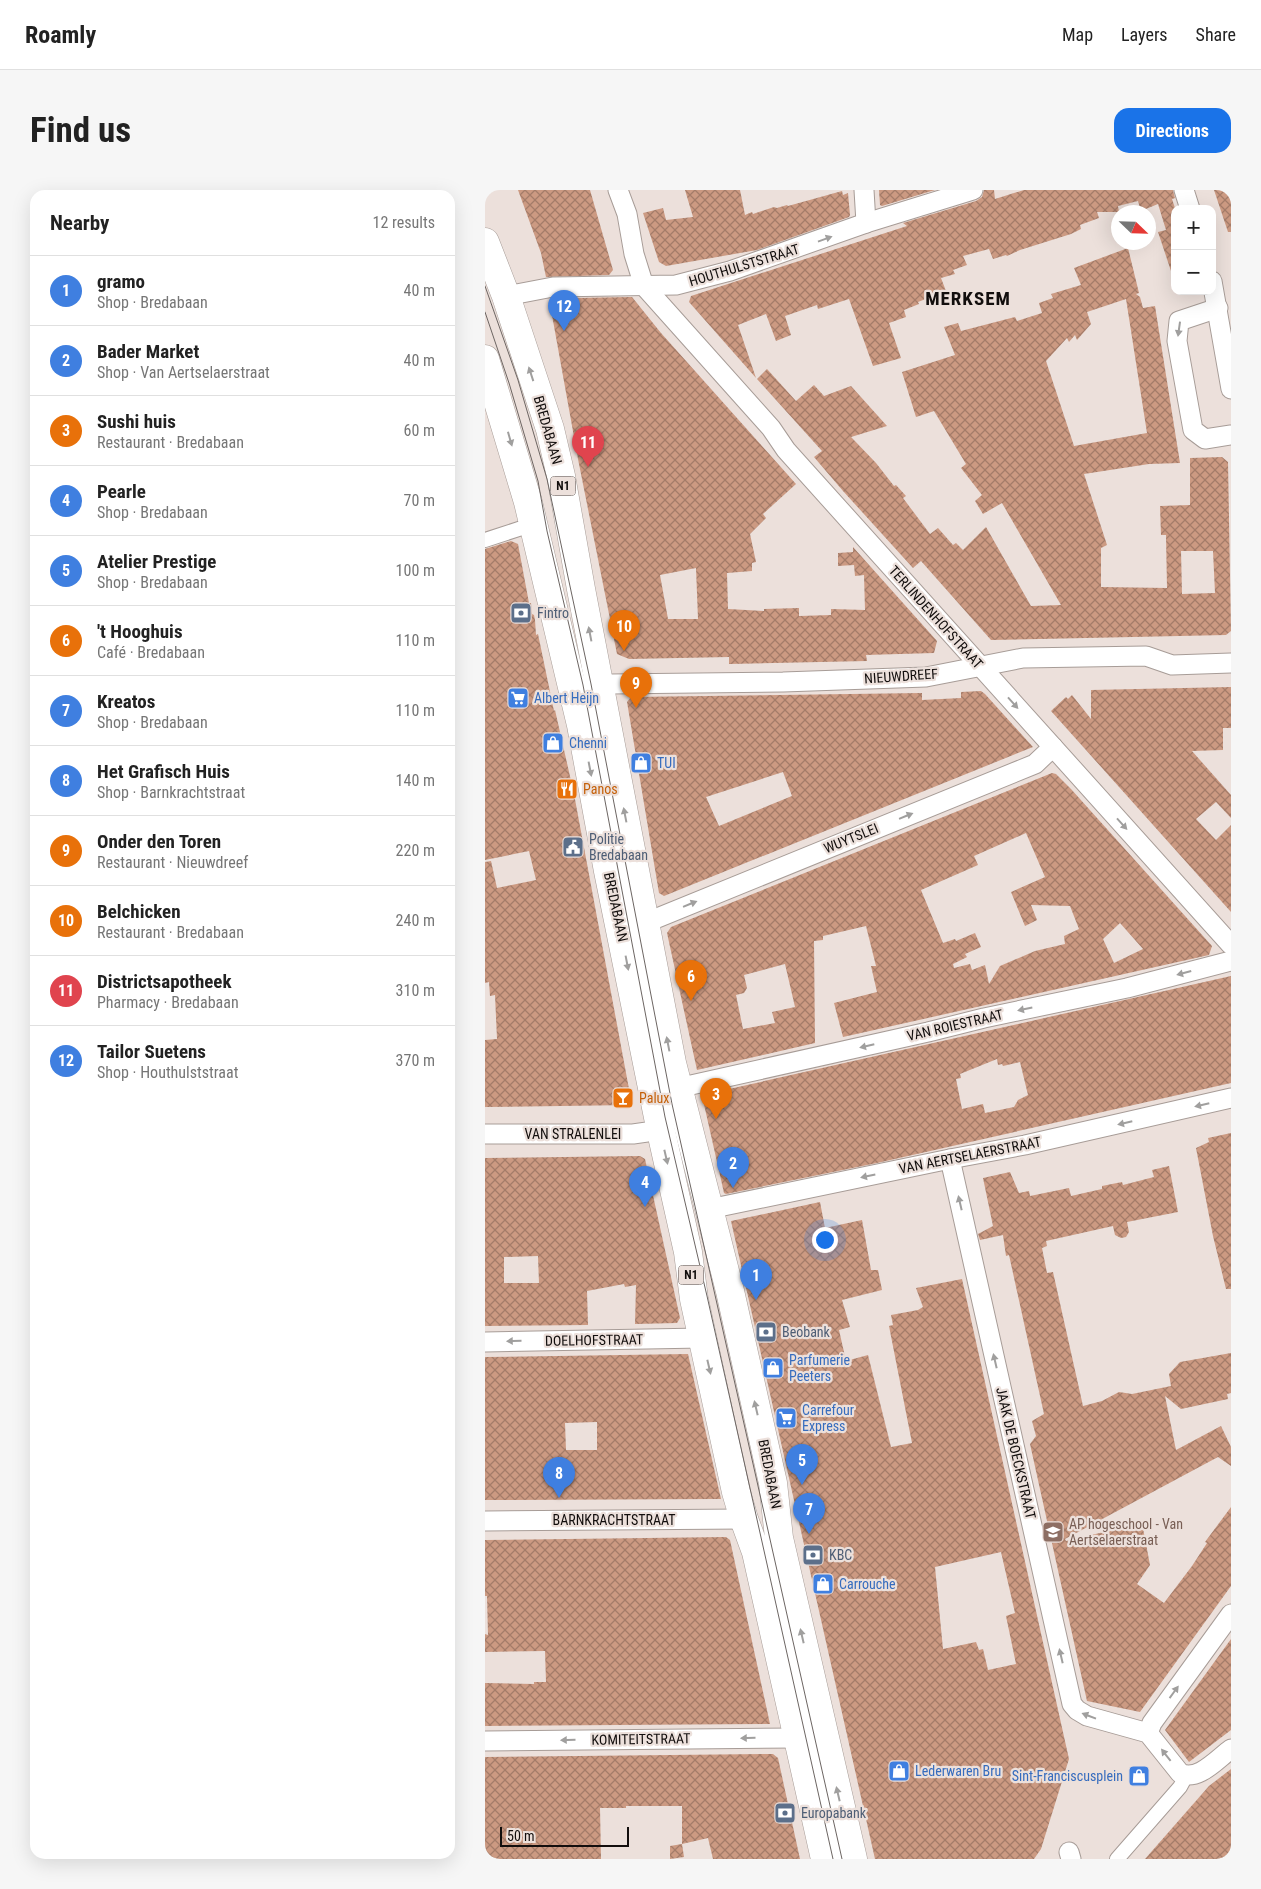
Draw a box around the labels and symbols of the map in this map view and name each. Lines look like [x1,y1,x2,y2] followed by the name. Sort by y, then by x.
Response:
[1111,205,1156,250] north arrow
[818,235,833,243] one-way arrow
[687,241,801,289] street label: HOUTHULSTSTRAAT
[925,287,1011,310] district label: MERKSEM
[548,290,580,331] pin: 12
[1174,321,1182,337] one-way arrow
[527,366,535,381] one-way arrow
[531,394,565,466] street label: BREDABAAN
[572,426,604,467] pin: 11
[507,432,515,447] one-way arrow
[551,476,575,496] road number: N1
[886,562,986,672] street label: TERLINDENHOFSTRAAT
[509,601,533,625] bank icon: Fintro
[537,605,569,621] place label: Fintro
[608,610,640,651] pin: 10
[585,626,593,642] one-way arrow
[864,665,939,687] street label: NIEUWDREEF
[620,667,652,708] pin: 9
[506,686,530,710] supermarket icon: Albert Heijn
[534,690,599,706] place label: Albert Heijn
[1007,696,1019,708] one-way arrow
[541,731,565,755] shop icon: Chenni
[569,735,607,751] place label: Chenni
[629,751,653,775] shop icon: TUI
[657,755,676,771] place label: TUI
[586,762,594,778] one-way arrow
[555,777,579,801] restaurant icon: Panos
[583,781,618,797] place label: Panos
[620,807,628,823] one-way arrow
[898,812,913,819] one-way arrow
[1116,817,1128,829] one-way arrow
[821,820,881,856] street label: WUYTSLEI
[589,831,648,863] place label: Politie Bredabaan
[561,835,585,859] public building icon: Politie Bredabaan
[601,871,631,943] street label: BREDABAAN
[683,900,697,908] one-way arrow
[623,956,631,971] one-way arrow
[675,960,707,1001] pin: 6
[1176,969,1191,977] one-way arrow
[1018,1005,1033,1013] one-way arrow
[905,1006,1005,1044] street label: VAN ROIESTRAAT
[664,1035,672,1051] one-way arrow
[859,1042,875,1050] one-way arrow
[700,1078,732,1119] pin: 3
[611,1086,635,1110] bar icon: Palux
[639,1090,670,1106] place label: Palux
[1194,1101,1209,1109] one-way arrow
[1118,1119,1133,1127] one-way arrow
[525,1126,621,1142] street label: VAN STRALENLEI
[898,1133,1042,1177] street label: VAN AERTSELAERSTRAAT
[717,1147,749,1188] pin: 2
[662,1149,670,1164] one-way arrow
[629,1166,661,1207] pin: 4
[860,1172,875,1180] one-way arrow
[956,1195,964,1210] one-way arrow
[812,1227,838,1253] your location
[740,1259,772,1300] pin: 1
[679,1266,703,1284] road number: N1
[754,1320,778,1344] bank icon: Beobank
[782,1324,831,1340] place label: Beobank
[545,1331,643,1349] street label: DOELHOFSTRAAT
[505,1337,521,1345] one-way arrow
[789,1352,851,1384] place label: Parfumerie Peeters
[991,1354,999,1369] one-way arrow
[761,1356,785,1380] shop icon: Parfumerie Peeters
[705,1360,713,1375] one-way arrow
[993,1385,1039,1521] street label: JAAK DE BOECKSTRAAT
[752,1401,760,1416] one-way arrow
[802,1402,854,1434] place label: Carrefour Express
[774,1406,798,1430] supermarket icon: Carrefour Express
[755,1438,785,1510] street label: BREDABAAN
[786,1444,818,1485] pin: 5
[543,1457,575,1498] pin: 8
[793,1493,825,1534] pin: 7
[552,1512,676,1528] street label: BARNKRACHTSTRAAT
[1069,1516,1183,1548] place label: AP hogeschool - Van Aertselaerstraat
[1041,1520,1065,1544] school or university icon: AP hogeschool - Van Aertselaerstraat
[801,1543,825,1567] bank icon: KBC
[829,1547,852,1563] place label: KBC
[811,1572,835,1596] shop icon: Carrouche
[839,1576,896,1592] place label: Carrouche
[798,1628,806,1644] one-way arrow
[1057,1649,1065,1664] one-way arrow
[1169,1685,1179,1699] one-way arrow
[1082,1712,1097,1719] one-way arrow
[591,1730,691,1748] street label: KOMITEITSTRAAT
[740,1734,756,1742] one-way arrow
[560,1736,576,1744] one-way arrow
[1161,1748,1171,1762] one-way arrow
[887,1759,911,1783] shop icon: Lederwaren Bru
[915,1763,1001,1779] place label: Lederwaren Bru
[1127,1764,1151,1788] shop icon: Sint-Franciscusplein
[1012,1768,1123,1784] place label: Sint-Franciscusplein
[834,1787,842,1802] one-way arrow
[773,1801,797,1825] bank icon: Europabank
[801,1805,867,1821] place label: Europabank
[500,1824,629,1847] scale bar

